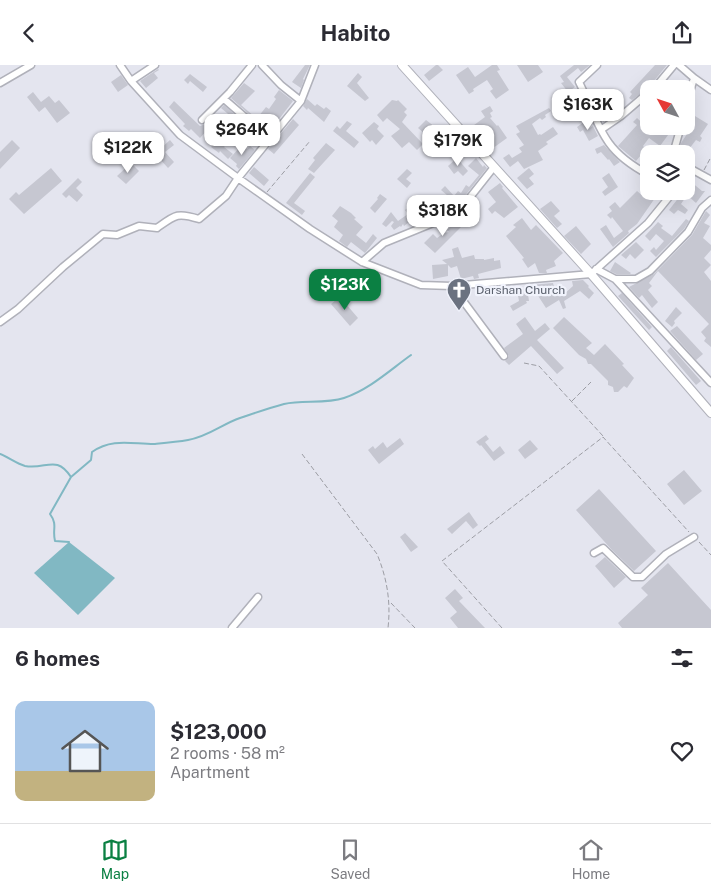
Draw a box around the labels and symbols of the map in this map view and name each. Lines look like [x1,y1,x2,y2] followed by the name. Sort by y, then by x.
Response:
[640,80,695,135] north arrow
[553,88,623,131] pin: $163K
[207,113,277,156] pin: $264K
[423,124,493,167] pin: $179K
[93,131,163,174] pin: $122K
[408,195,478,237] pin: $318K
[310,269,380,311] pin: $123K
[446,277,472,311] church icon: Darshan Church
[476,283,565,297] place label: Darshan Church

